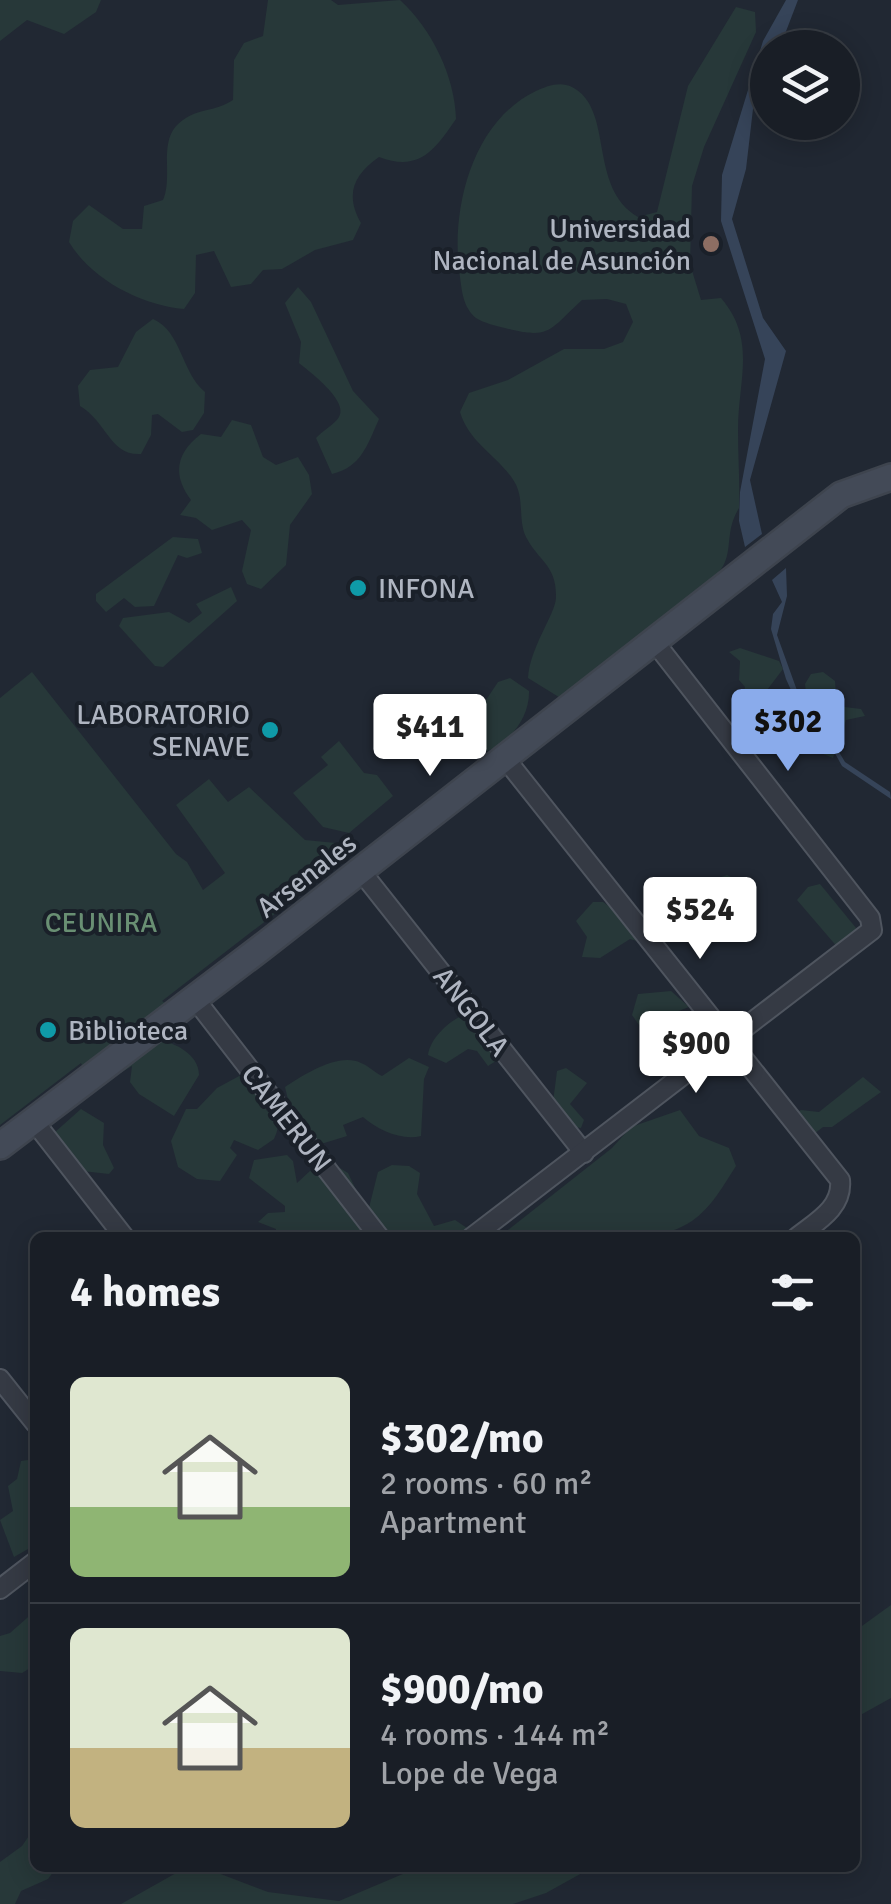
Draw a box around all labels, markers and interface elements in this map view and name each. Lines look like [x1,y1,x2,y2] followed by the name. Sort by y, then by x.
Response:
[750,30,860,140] map controls
[750,30,860,140] button: layers
[433,212,691,278] place label: Universidad Nacional de Asunción
[700,233,722,255] marker: Universidad Nacional de Asunción
[378,572,474,606] place label: INFONA
[347,577,369,599] marker: INFONA
[729,689,847,774] pin: $302
[371,694,489,779] pin: $411
[76,698,250,764] place label: LABORATORIO SENAVE
[753,702,823,741] text: $302
[395,707,465,746] text: $411
[259,719,281,741] marker: LABORATORIO SENAVE
[250,826,363,925] street label: Arsenales
[641,877,759,962] pin: $524
[665,890,735,929] text: $524
[45,906,157,940] park label: CEUNIRA
[426,960,517,1063] street label: ANGOLA
[637,1011,755,1096] pin: $900
[68,1014,188,1048] place label: Biblioteca
[37,1019,59,1041] marker: Biblioteca
[661,1024,731,1063] text: $900
[234,1058,339,1179] street label: CAMERUN
[765,1265,820,1320] icon: filters
[70,1267,220,1318] text: 4 homes
[380,1413,544,1464] text: $302/mo
[150,1417,270,1537] icon: home
[380,1464,593,1503] text: 2 rooms · 60 m²
[380,1503,527,1542] text: Apartment
[380,1664,544,1715] text: $900/mo
[150,1668,270,1788] icon: home
[380,1715,610,1754] text: 4 rooms · 144 m²
[380,1754,558,1793] text: Lope de Vega

